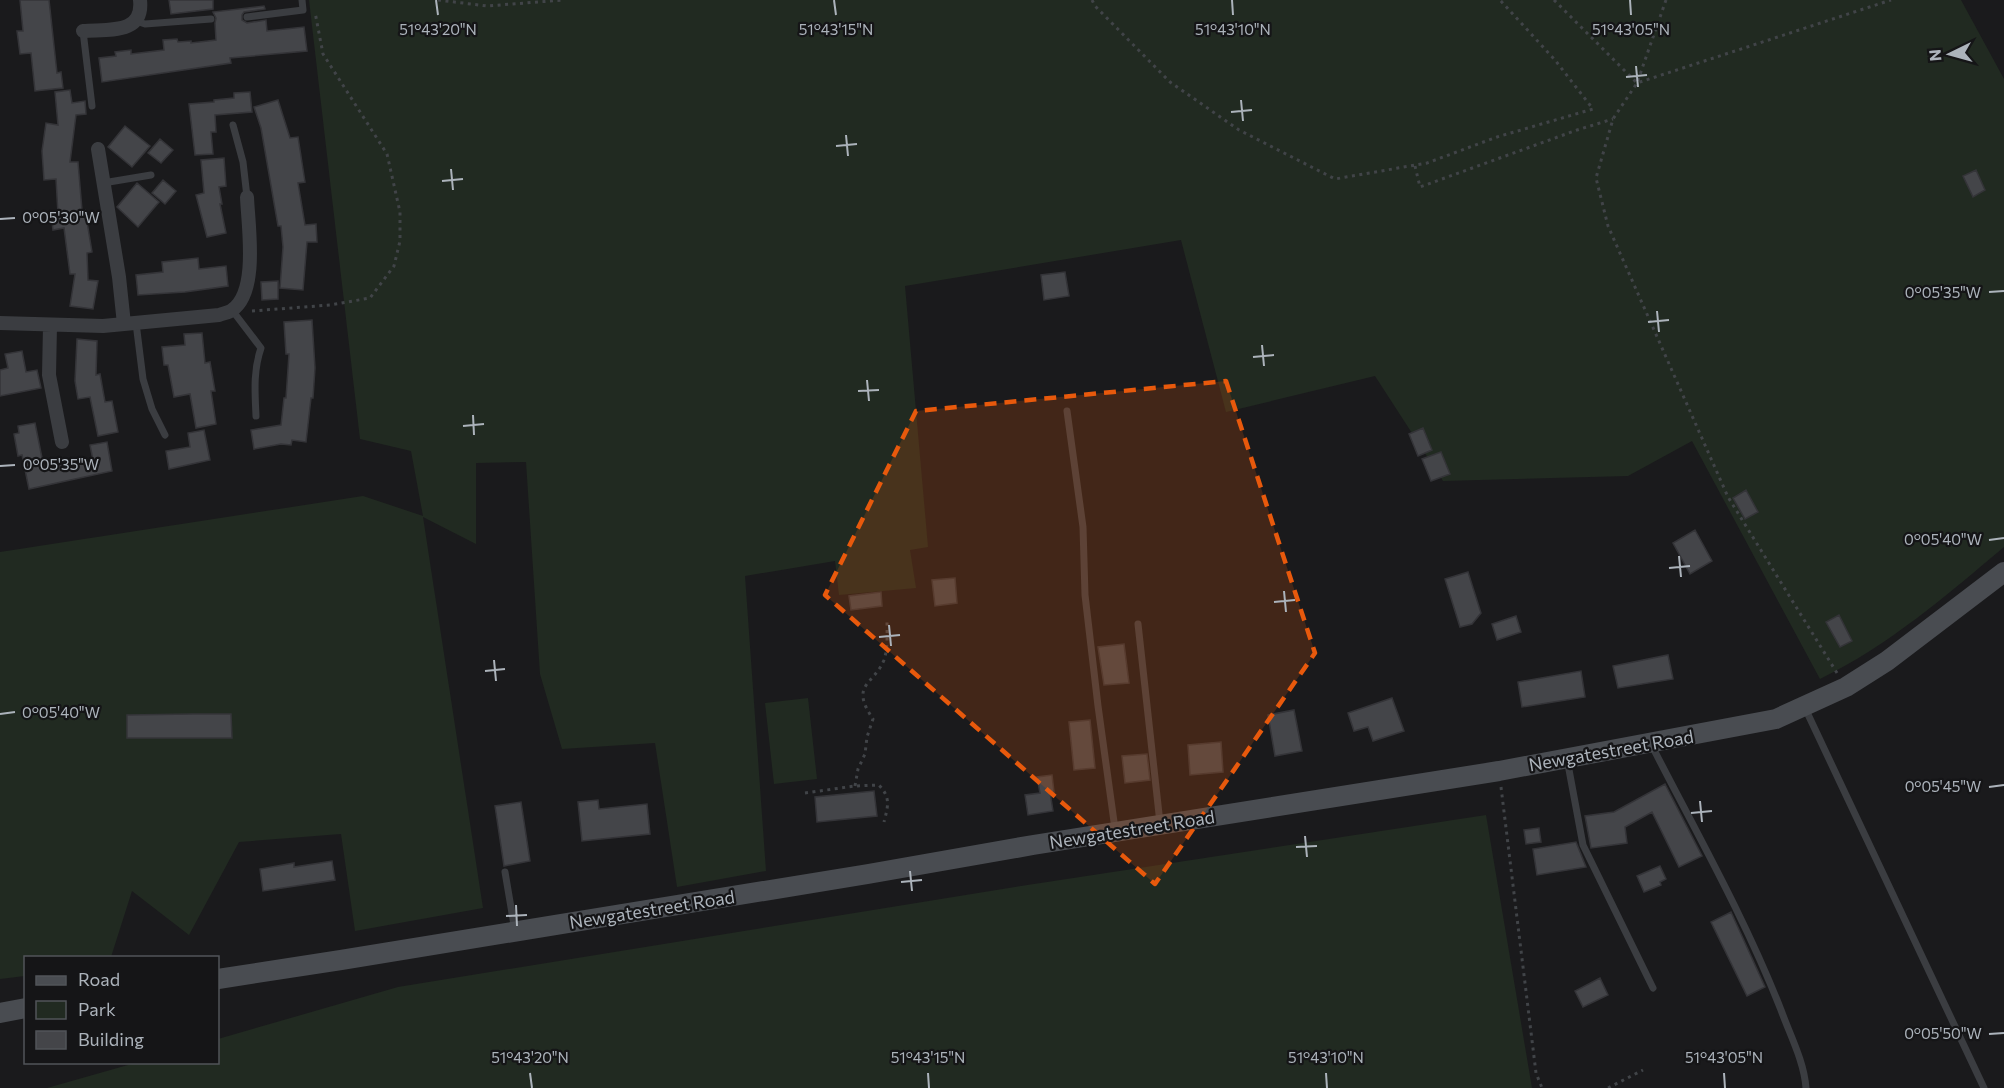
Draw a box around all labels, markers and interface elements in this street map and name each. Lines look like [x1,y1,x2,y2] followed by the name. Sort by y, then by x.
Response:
[399,20,477,38] text: 51°43'20"N
[799,20,873,38] text: 51°43'15"N
[1195,20,1271,38] text: 51°43'10"N
[1592,20,1670,38] text: 51°43'05"N
[1920,24,1980,84] north arrow
[1925,49,1945,62] text: N
[22,208,100,226] text: 0°05'30"W
[1905,283,1981,301] text: 0°05'35"W
[23,455,99,473] text: 0°05'35"W
[1904,530,1982,548] text: 0°05'40"W
[22,703,100,721] text: 0°05'40"W
[1527,725,1695,775] street label: Newgatestreet Road
[1905,777,1981,795] text: 0°05'45"W
[1048,805,1216,853] street label: Newgatestreet Road
[568,885,736,933] street label: Newgatestreet Road
[24,956,219,1064] legend
[78,968,120,990] text: Road
[78,998,116,1020] text: Park
[1904,1024,1982,1042] text: 0°05'50"W
[78,1028,144,1050] text: Building
[491,1048,569,1066] text: 51°43'20"N
[891,1048,965,1066] text: 51°43'15"N
[1288,1048,1364,1066] text: 51°43'10"N
[1685,1048,1763,1066] text: 51°43'05"N

